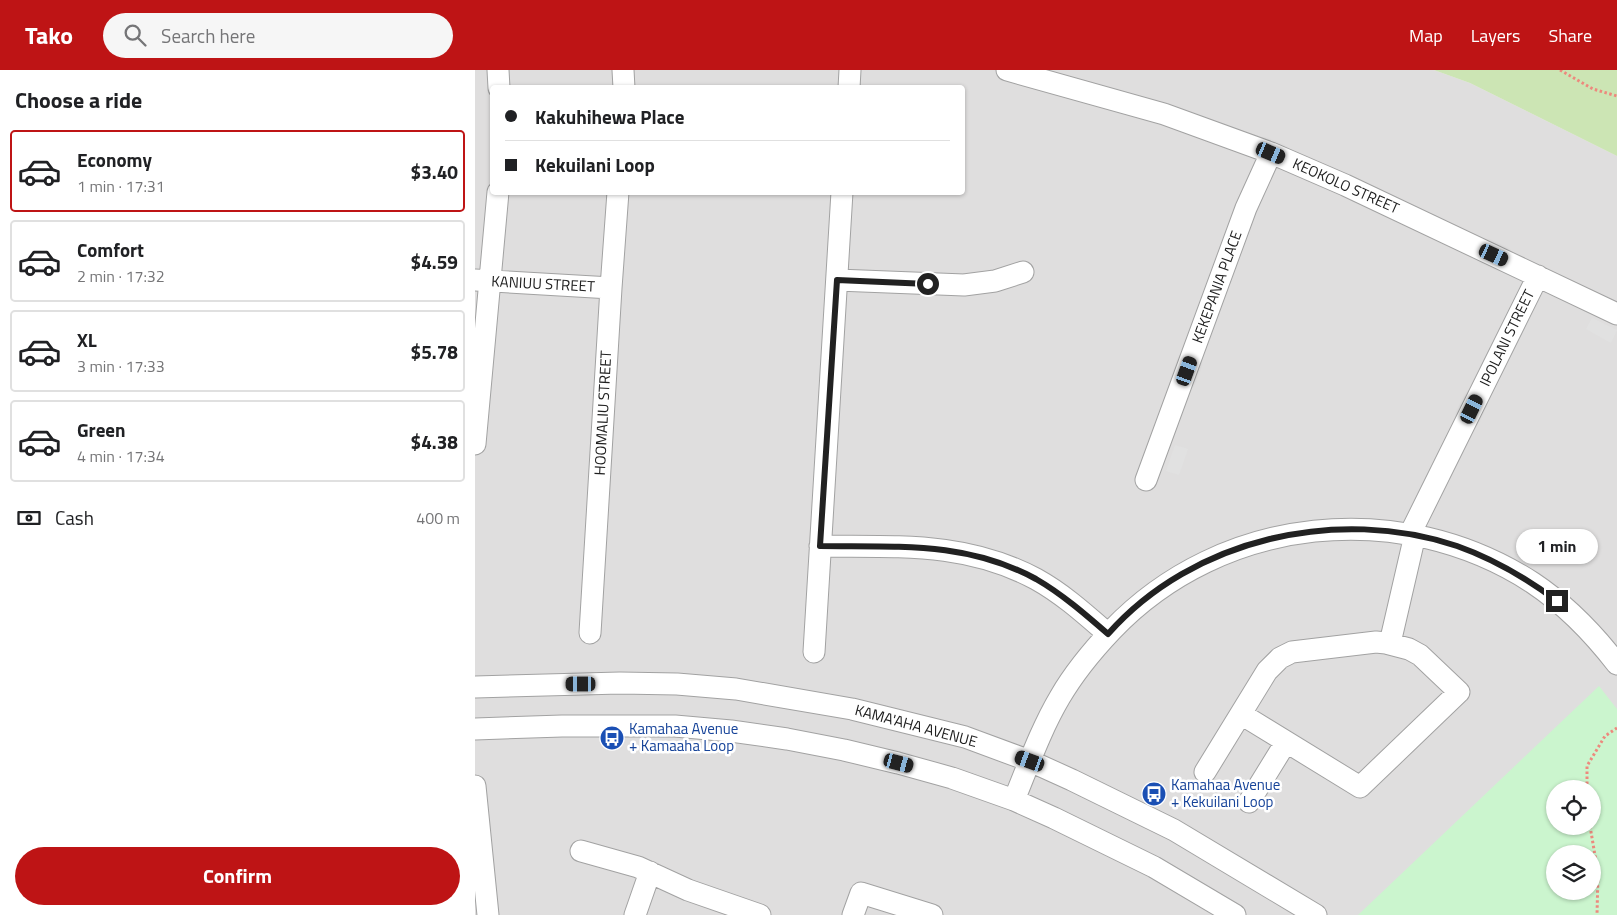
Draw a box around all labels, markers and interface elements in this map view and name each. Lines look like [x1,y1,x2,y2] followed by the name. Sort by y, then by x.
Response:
[103,13,453,58] search box
[25,17,73,53] text: Tako
[121,21,149,49] icon: search
[161,21,255,50] text: Search here
[1409,22,1443,49] text: Map
[1471,22,1520,49] text: Layers
[1548,22,1592,49] text: Share
[15,83,142,117] text: Choose a ride
[535,102,684,131] text: Kakuhihewa Place
[1254,140,1287,166] car
[77,145,152,174] text: Economy
[17,149,62,194] icon: car
[535,150,655,179] text: Kekuilani Loop
[1289,152,1403,219] street label: KEOKOLO STREET
[411,157,458,186] text: $3.40
[77,174,165,198] text: 1 min · 17:31
[1185,227,1248,346] street label: KEKEPANIA PLACE
[77,235,144,264] text: Comfort
[17,239,62,284] icon: car
[1477,242,1510,268] car
[411,247,458,276] text: $4.59
[77,264,165,288] text: 2 min · 17:32
[491,269,595,298] street label: KANIUU STREET
[917,273,939,295] route start
[1473,285,1540,390] street label: IPOLANI STREET
[77,325,97,354] text: XL
[17,329,62,374] icon: car
[411,337,458,366] text: $5.78
[588,350,617,476] street label: HOOMALIU STREET
[77,354,165,378] text: 3 min · 17:33
[1174,354,1199,388] car
[1458,392,1485,426] car
[77,415,126,444] text: Green
[17,419,62,464] icon: car
[411,427,458,456] text: $4.38
[77,444,165,468] text: 4 min · 17:34
[55,503,94,532] text: Cash
[15,504,43,532] icon: cash
[416,506,460,530] text: 400 m
[1516,528,1598,564] callout: 1 min
[1538,534,1576,558] text: 1 min
[1546,590,1568,612] route end
[566,677,596,692] car
[852,698,980,753] street label: KAMA'AHA AVENUE
[629,717,738,757] place label: Kamahaa Avenue + Kamaaha Loop
[599,725,625,751] bus stop icon: Kamahaa Avenue + Kamaaha Loop
[1013,749,1046,773] car
[882,752,915,774] car
[1171,773,1280,813] place label: Kamahaa Avenue + Kekuilani Loop
[1546,780,1601,900] map controls
[1546,780,1601,835] button: locate
[1141,781,1167,807] bus stop icon: Kamahaa Avenue + Kekuilani Loop
[1546,845,1601,900] button: layers
[15,847,460,905] button: Confirm

